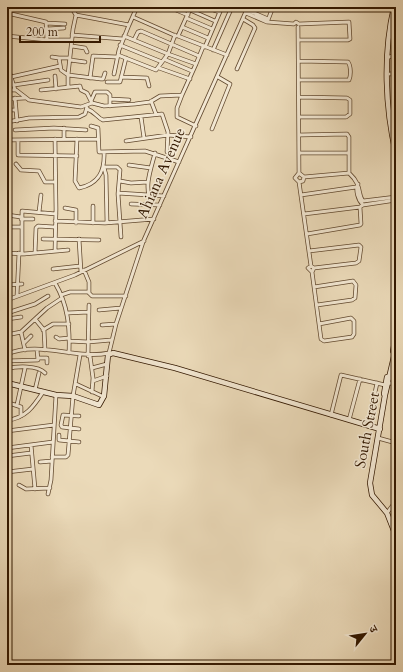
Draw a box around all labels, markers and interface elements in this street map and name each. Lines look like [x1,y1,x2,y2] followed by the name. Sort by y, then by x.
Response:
[20,18,100,44] scale bar
[26,24,59,40] text: 200 m
[132,124,190,222] street label: Ahiana Avenue
[350,390,384,470] street label: South Street
[345,614,385,654] north arrow
[365,622,382,637] text: उ

